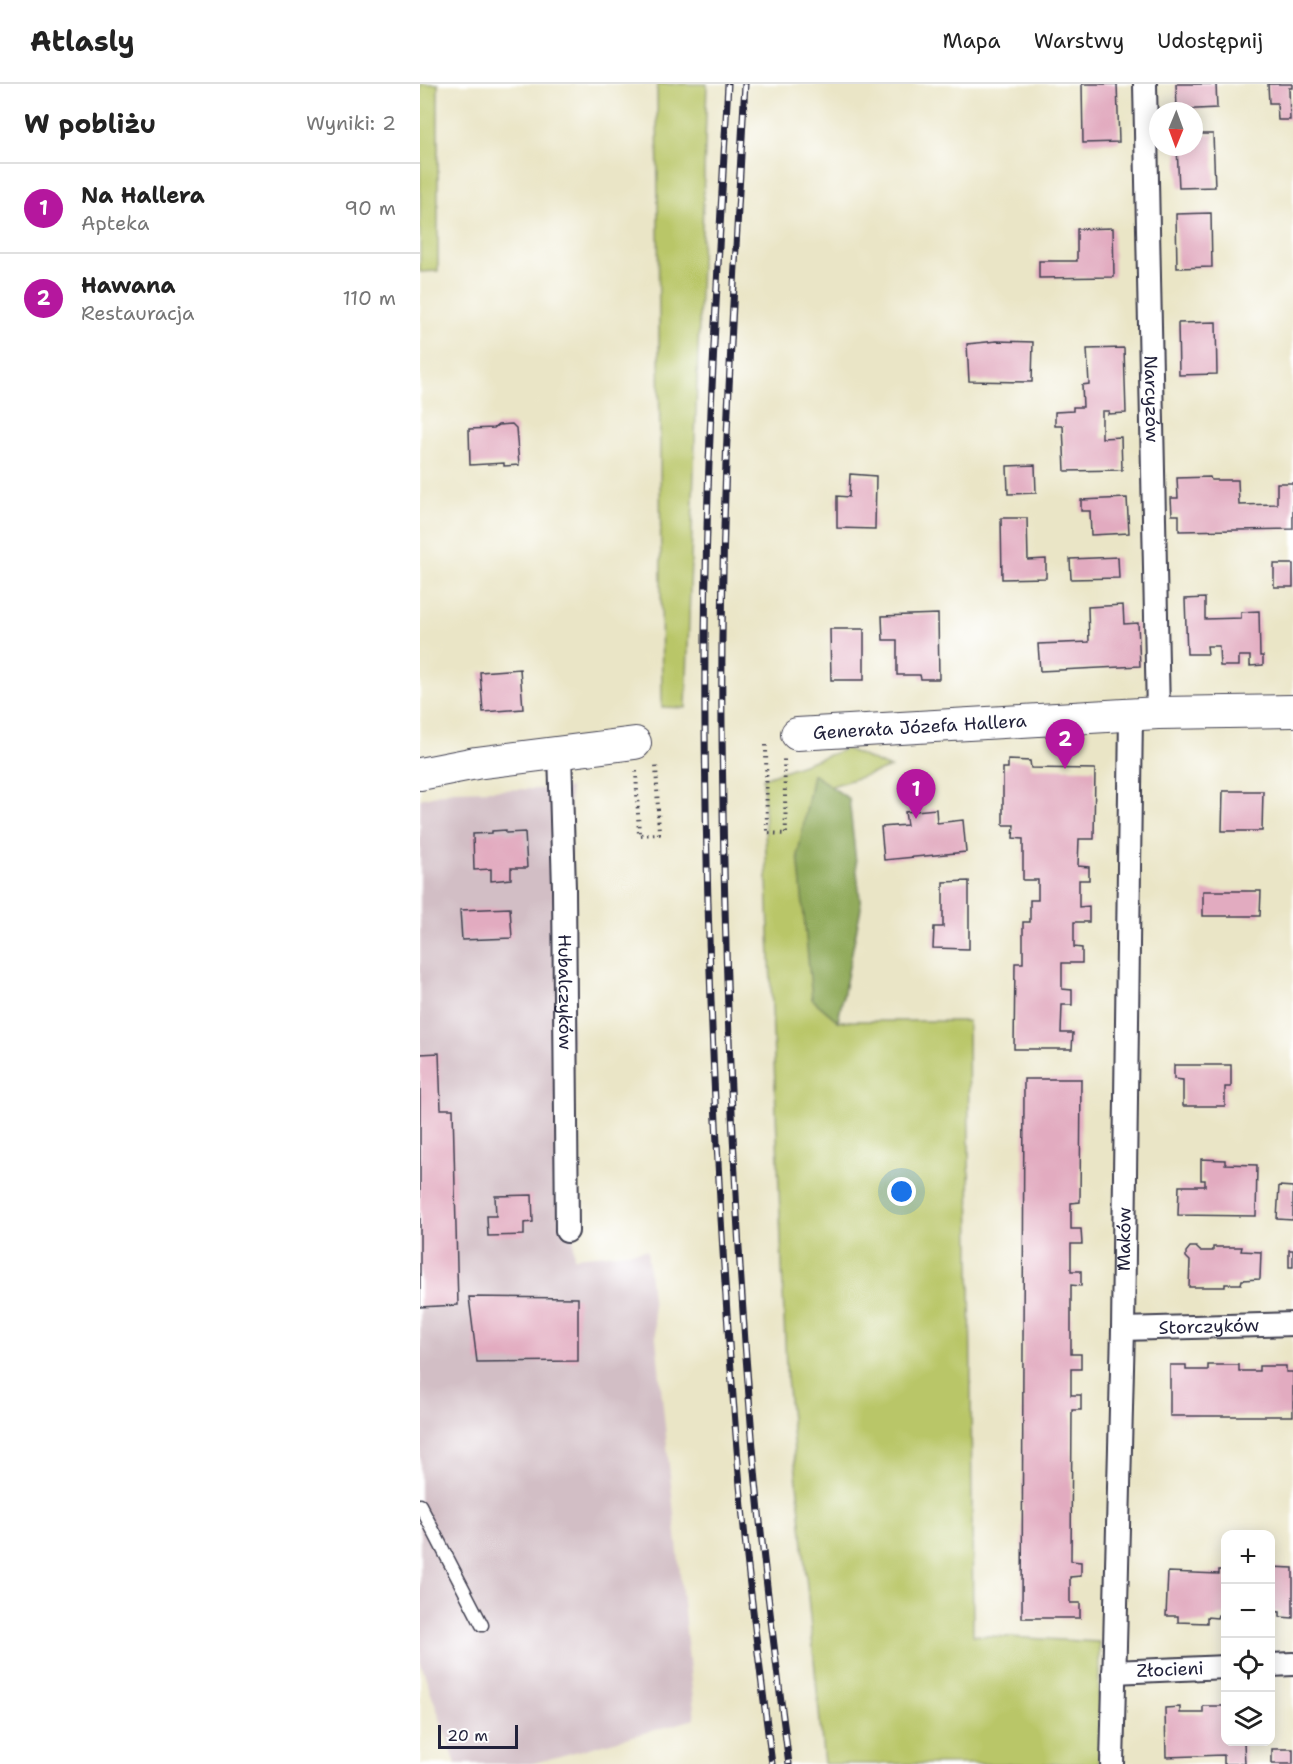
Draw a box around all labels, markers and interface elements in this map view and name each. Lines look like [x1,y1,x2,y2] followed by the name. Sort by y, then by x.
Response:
[30,22,135,60] text: Atlasly
[943,27,1001,55] text: Mapa
[1034,27,1124,55] text: Warstwy
[1157,27,1263,55] text: Udostępnij
[1149,102,1203,156] north arrow
[24,106,156,141] text: W pobliżu
[306,110,396,136] text: Wyniki: 2
[81,181,205,210] text: Na Hallera
[39,195,48,221] text: 1
[344,195,396,221] text: 90 m
[81,210,149,236] text: Apteka
[81,271,176,300] text: Hawana
[37,285,51,311] text: 2
[342,285,396,311] text: 110 m
[81,300,195,326] text: Restauracja
[1139,355,1164,443] street label: Narcyzów
[812,709,1027,745] street label: Generała Józefa Hallera
[1046,720,1084,769] pin: 2
[896,770,936,819] pin: 1
[552,934,577,1050] street label: Hubalczyków
[887,1177,916,1206] your location
[1112,1207,1137,1271] street label: Maków
[1158,1313,1260,1340] street label: Storczyków
[1221,1530,1275,1746] map controls
[1221,1530,1275,1584] button: +
[1221,1584,1275,1638] button: −
[1221,1638,1275,1692] button: locate
[1136,1656,1204,1683] street label: Złocieni
[1221,1692,1275,1746] button: layers
[438,1722,518,1750] scale bar
[447,1725,488,1746] text: 20 m

